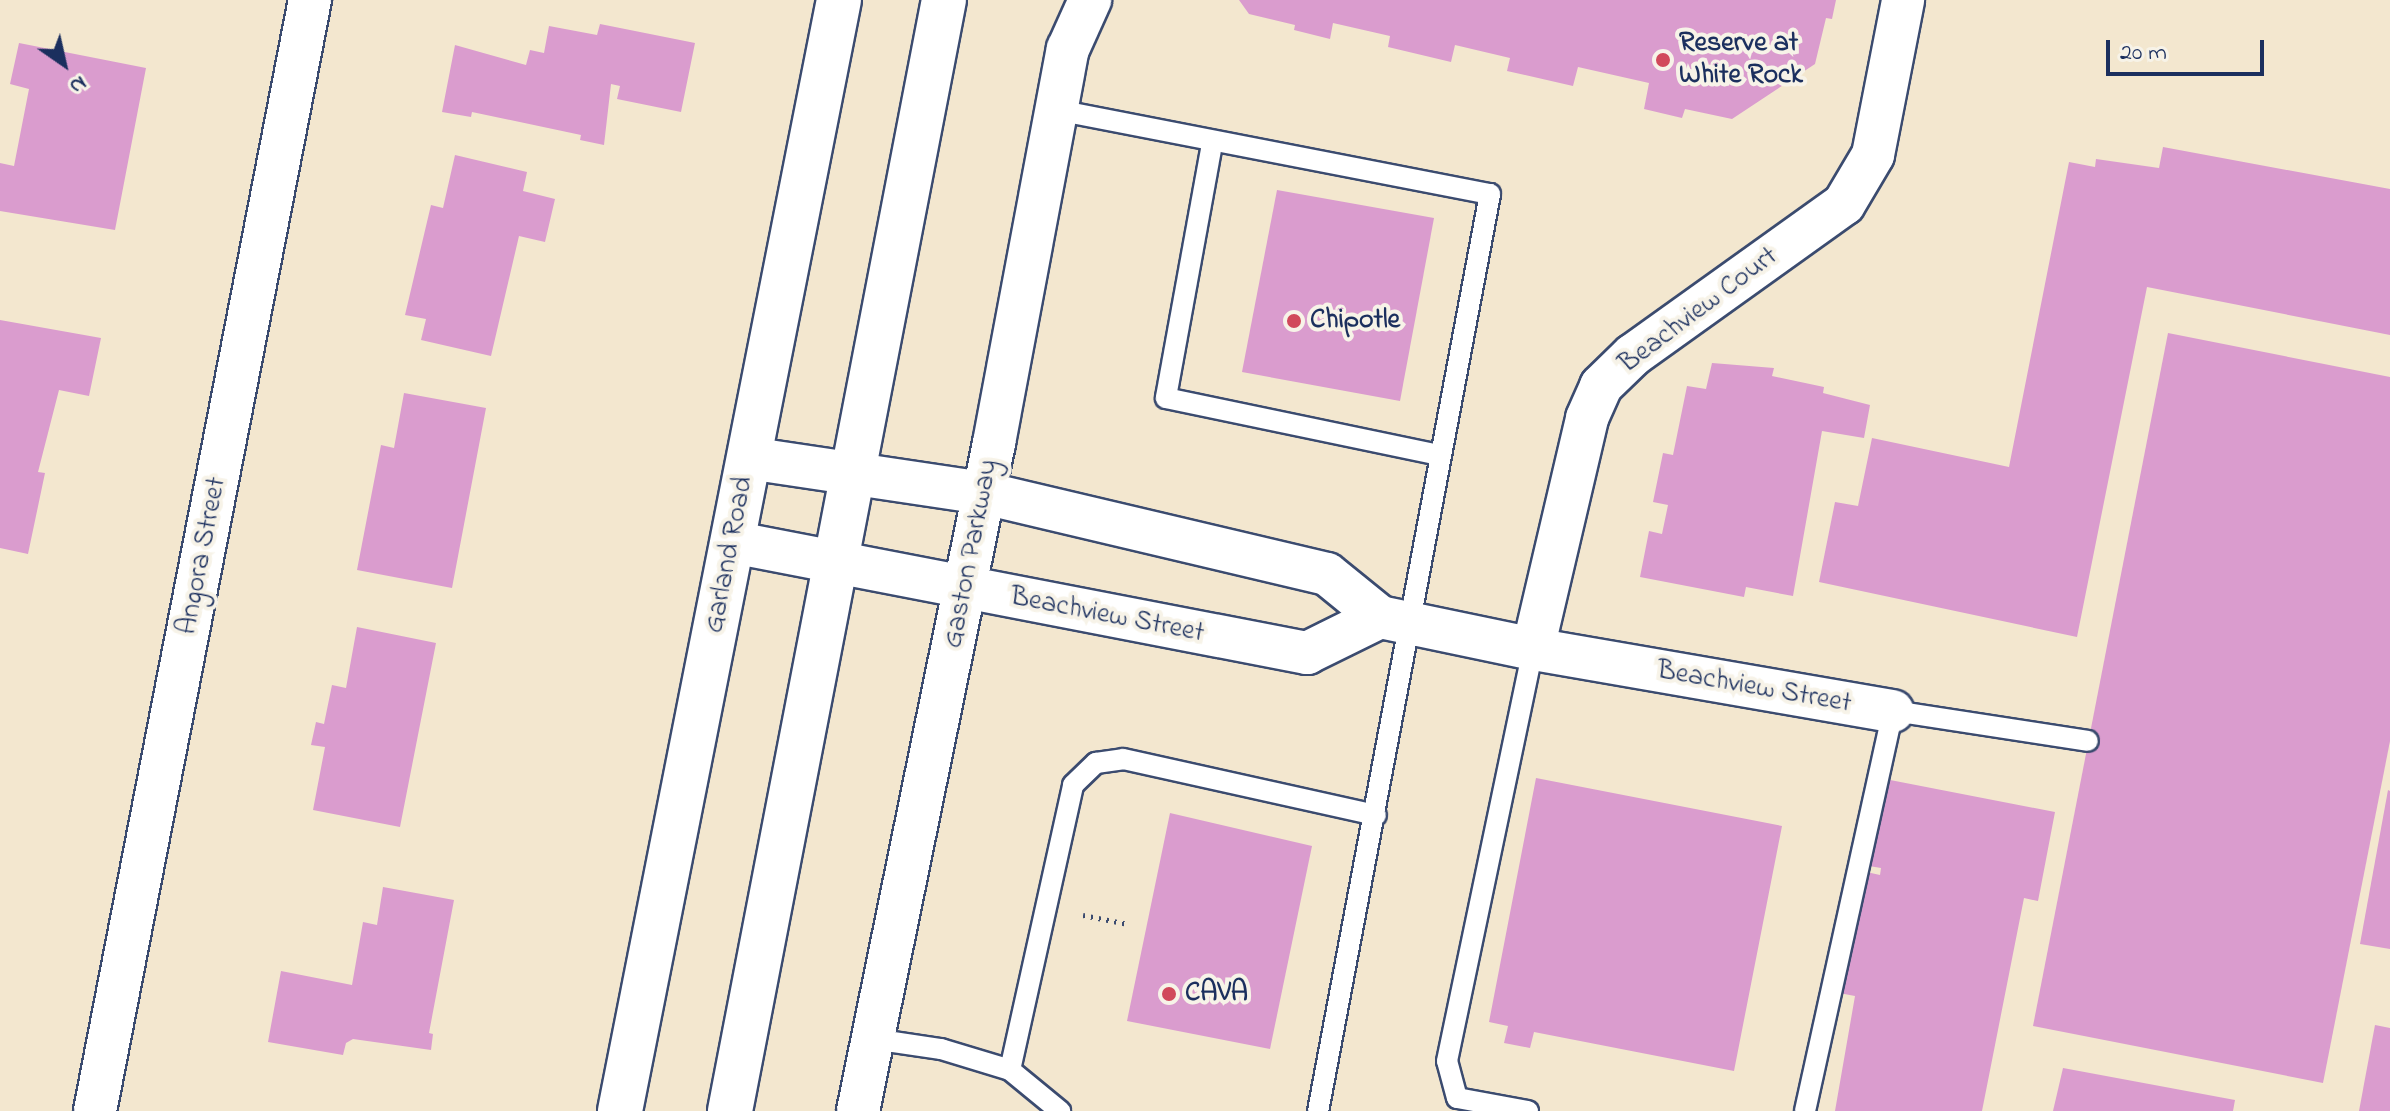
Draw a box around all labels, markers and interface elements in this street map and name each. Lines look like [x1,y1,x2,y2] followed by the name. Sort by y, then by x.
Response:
[24,24,104,104] north arrow
[2110,24,2268,74] scale bar
[1679,27,1803,93] place label: Reserve at White Rock
[2120,36,2167,71] text: 20 m
[1654,51,1672,69] marker: Reserve at White Rock
[62,66,93,101] text: N
[1613,240,1785,382] street label: Beachview Court
[1310,304,1400,338] place label: Chipotle
[1285,312,1303,330] marker: Chipotle
[937,457,1007,651] street label: Gaston Parkway
[171,474,235,638] street label: Angora Street
[698,474,762,636] street label: Garland Road
[1007,581,1207,651] street label: Beachview Street
[1654,654,1854,722] street label: Beachview Street
[1185,977,1248,1011] place label: CAVA
[1160,985,1178,1003] marker: CAVA

